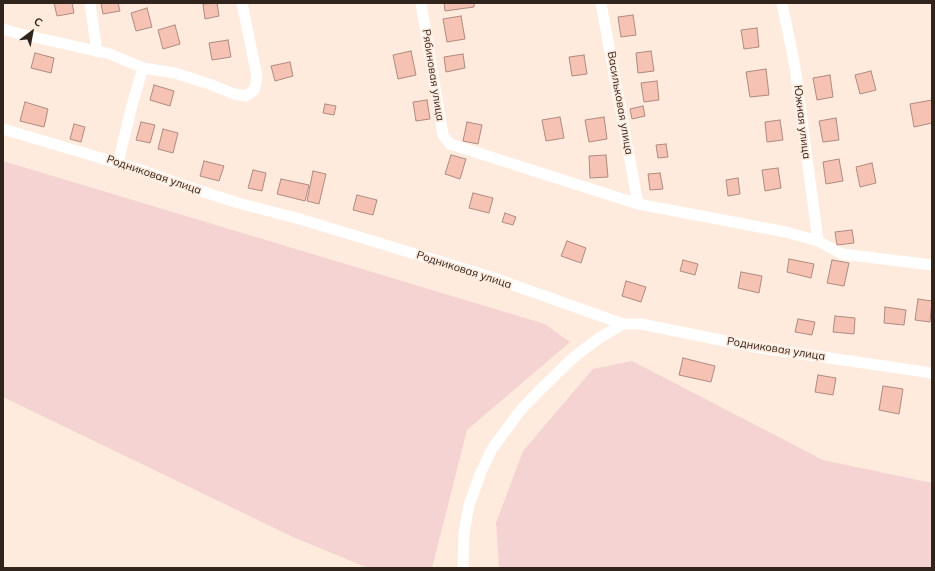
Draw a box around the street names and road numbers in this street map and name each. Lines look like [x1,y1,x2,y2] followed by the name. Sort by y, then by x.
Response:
[419,28,447,122] street label: Рябиновая улица
[604,50,636,156] street label: Васильковая улица
[791,84,813,160] street label: Южная улица
[105,153,203,197] street label: Родниковая улица
[415,248,513,292] street label: Родниковая улица
[726,335,826,363] street label: Родниковая улица

